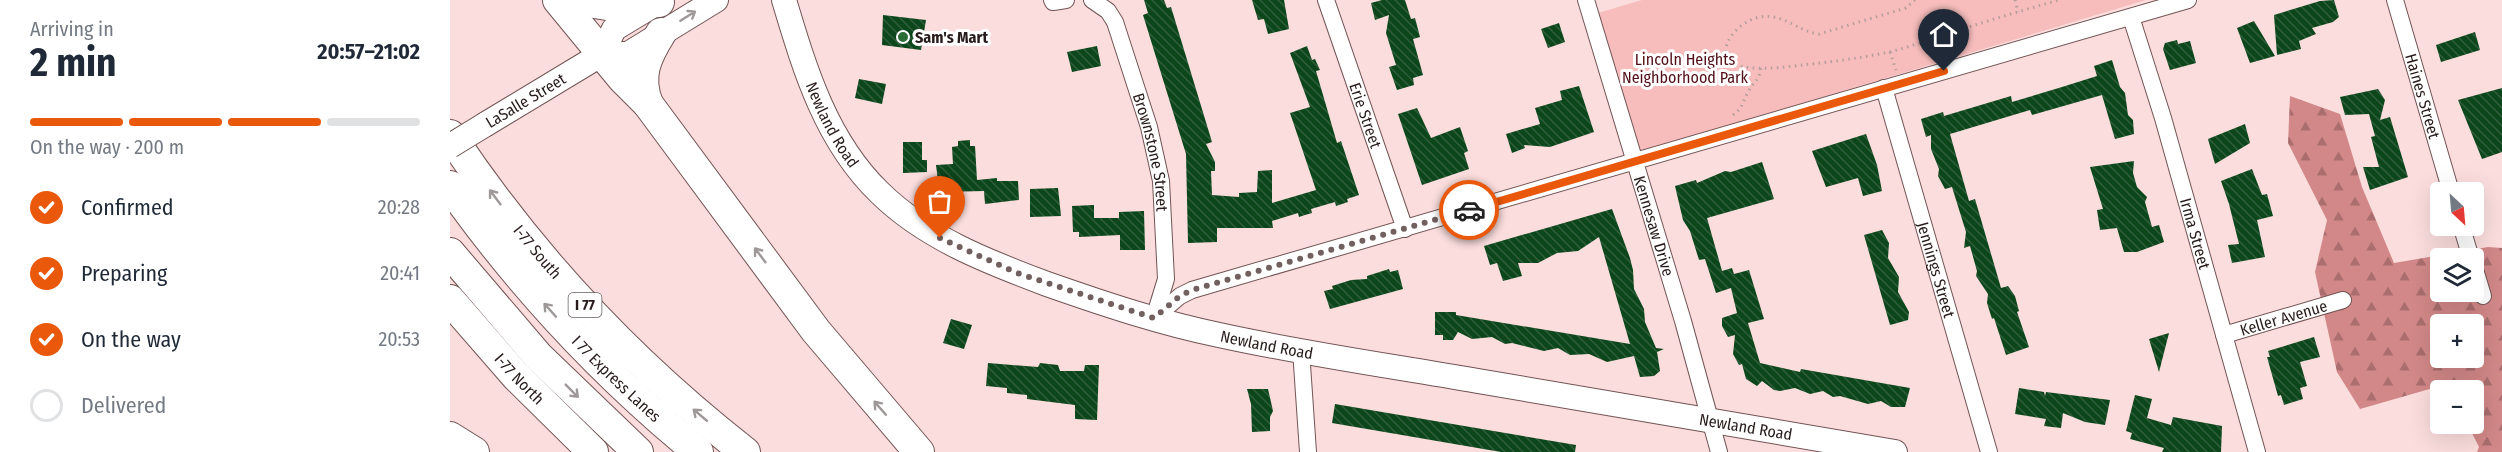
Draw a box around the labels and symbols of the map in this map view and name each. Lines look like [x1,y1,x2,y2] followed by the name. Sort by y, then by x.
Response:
[679,9,696,21] one-way arrow
[1918,9,1969,71] pin
[915,28,988,47] place label: Sam's Mart
[896,30,910,44] marker: Sam's Mart
[1622,50,1749,87] park label: Lincoln Heights Neighborhood Park
[2401,51,2444,142] street label: Haines Street
[482,69,570,132] street label: LaSalle Street
[802,79,863,171] street label: Newland Road
[1345,80,1386,151] street label: Erie Street
[1129,91,1172,213] street label: Brownstone Street
[1630,174,1678,278] street label: Kennesaw Drive
[914,176,965,238] pin
[1439,180,1499,240] courier
[2430,182,2484,236] north arrow
[488,189,501,205] one-way arrow
[2176,196,2214,272] street label: Irma Street
[1913,220,1959,321] street label: Jennings Street
[509,221,565,283] street label: I-77 South
[753,247,766,263] one-way arrow
[568,293,602,317] road number: I 77
[2238,296,2330,340] street label: Keller Avenue
[543,303,557,318] one-way arrow
[1219,327,1315,363] street label: Newland Road
[568,332,665,426] street label: I 77 Express Lanes
[491,349,548,408] street label: I-77 North
[565,384,580,398] one-way arrow
[873,401,887,416] one-way arrow
[693,408,708,422] one-way arrow
[1698,410,1794,444] street label: Newland Road

